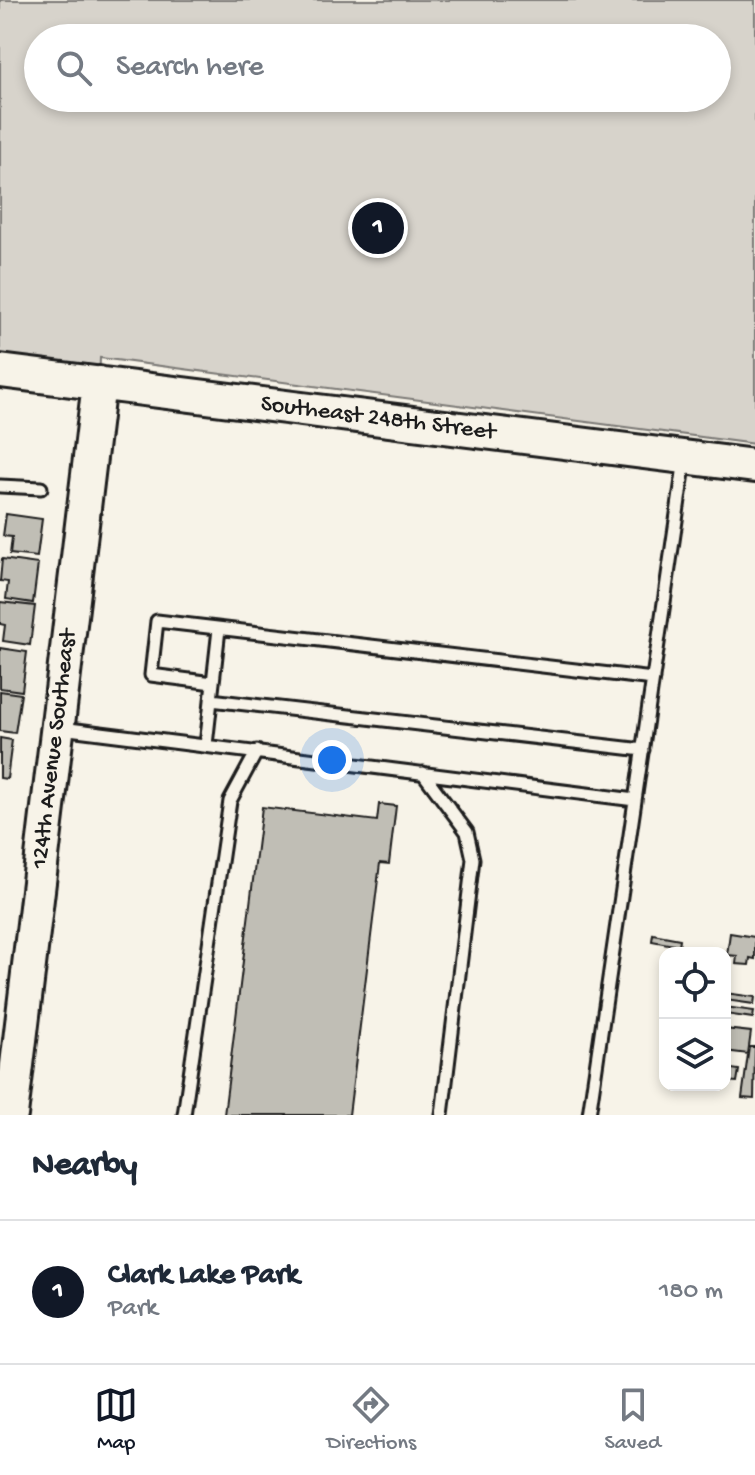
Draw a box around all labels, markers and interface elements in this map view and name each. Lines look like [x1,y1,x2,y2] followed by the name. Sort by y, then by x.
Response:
[24,24,731,112] search box
[52,46,96,90] icon: search
[116,51,264,86] text: Search here
[352,198,404,258] pin: 1
[259,390,499,448] street label: Southeast 248th Street
[26,625,84,871] street label: 124th Avenue Southeast
[312,740,352,780] your location
[659,947,731,1091] map controls
[659,947,731,1019] button: locate
[659,1019,731,1091] button: layers
[32,1147,137,1187] text: Nearby
[108,1259,299,1294] text: Clark Lake Park
[53,1277,63,1308] text: 1
[659,1277,723,1308] text: 180 m
[108,1294,158,1325] text: Park
[94,1383,138,1457] tab: Map
[327,1383,416,1457] tab: Directions
[604,1383,661,1457] tab: Saved

